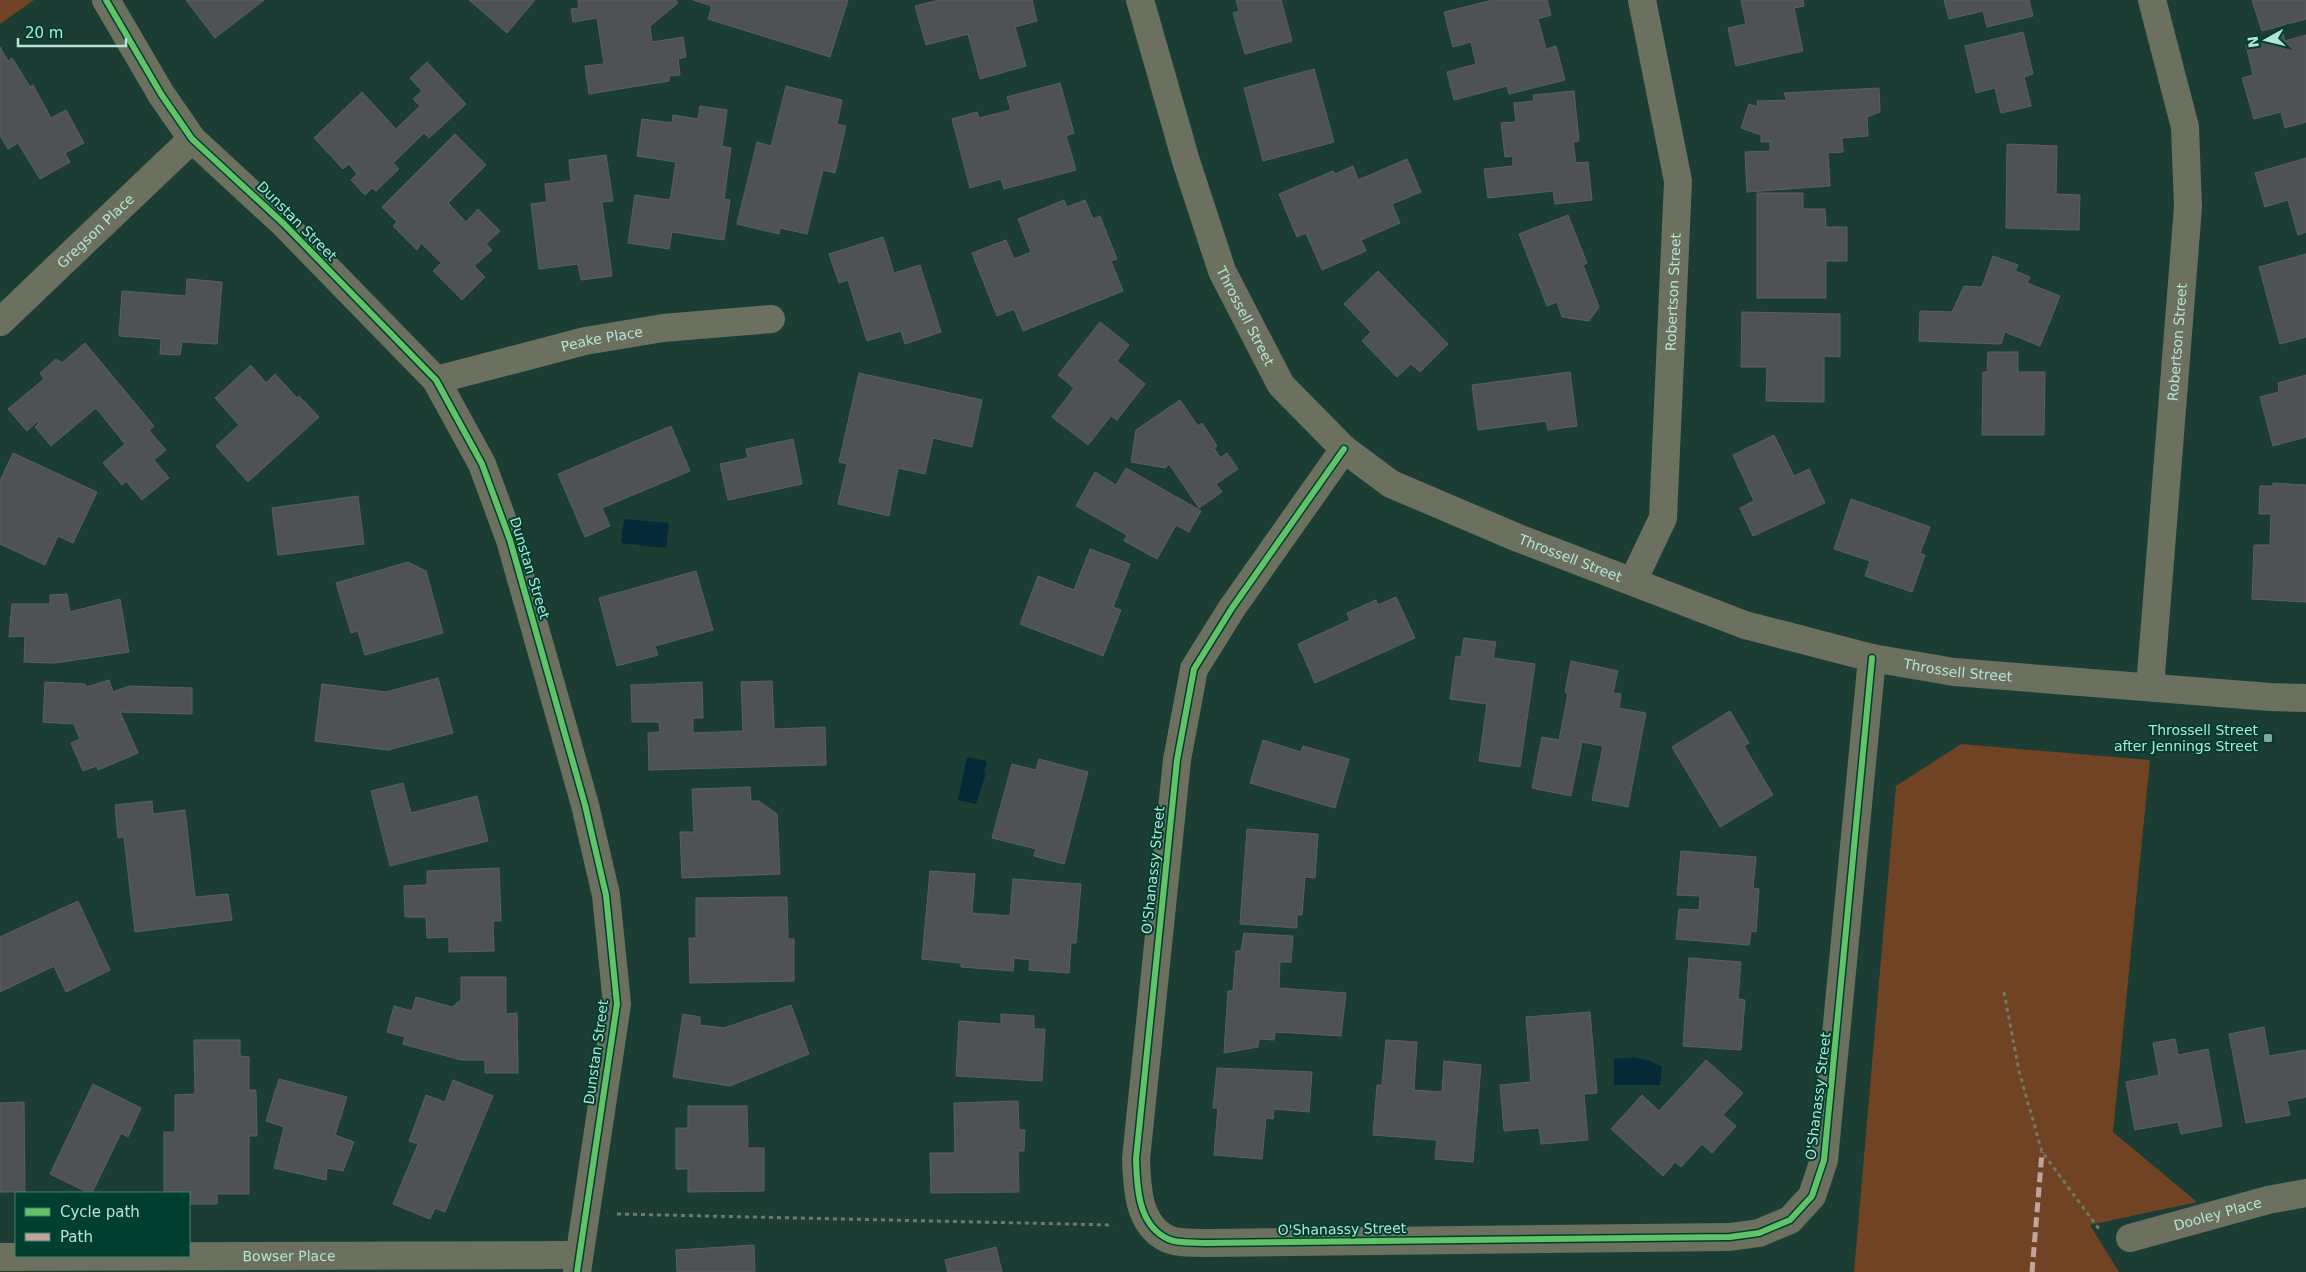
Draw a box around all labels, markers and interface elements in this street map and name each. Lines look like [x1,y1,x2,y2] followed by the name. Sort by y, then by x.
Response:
[18,15,125,47] scale bar
[2241,15,2291,65] north arrow
[25,24,63,42] text: 20 m
[2244,35,2262,49] text: N
[254,178,340,264] street label: Dunstan Street
[54,191,137,271] street label: Gregson Place
[1662,232,1684,351] street label: Robertson Street
[1213,263,1278,369] street label: Throssell Street
[2165,282,2190,402] street label: Robertson Street
[559,323,644,355] street label: Peake Place
[507,515,553,621] street label: Dunstan Street
[1515,531,1625,585] street label: Throssell Street
[1901,655,2013,685] street label: Throssell Street
[2114,722,2259,754] place label: Throssell Street after Jennings Street
[2262,732,2274,744] marker: Throssell Street after Jennings Street
[1138,805,1168,935] street label: O'Shanassy Street
[581,998,611,1105] street label: Dunstan Street
[1802,1031,1834,1161] street label: O'Shanassy Street
[15,1192,190,1257] legend
[2172,1194,2263,1234] street label: Dooley Place
[60,1203,140,1221] text: Cycle path
[1278,1220,1407,1238] street label: O'Shanassy Street
[60,1228,93,1246] text: Path
[242,1248,336,1264] street label: Bowser Place

